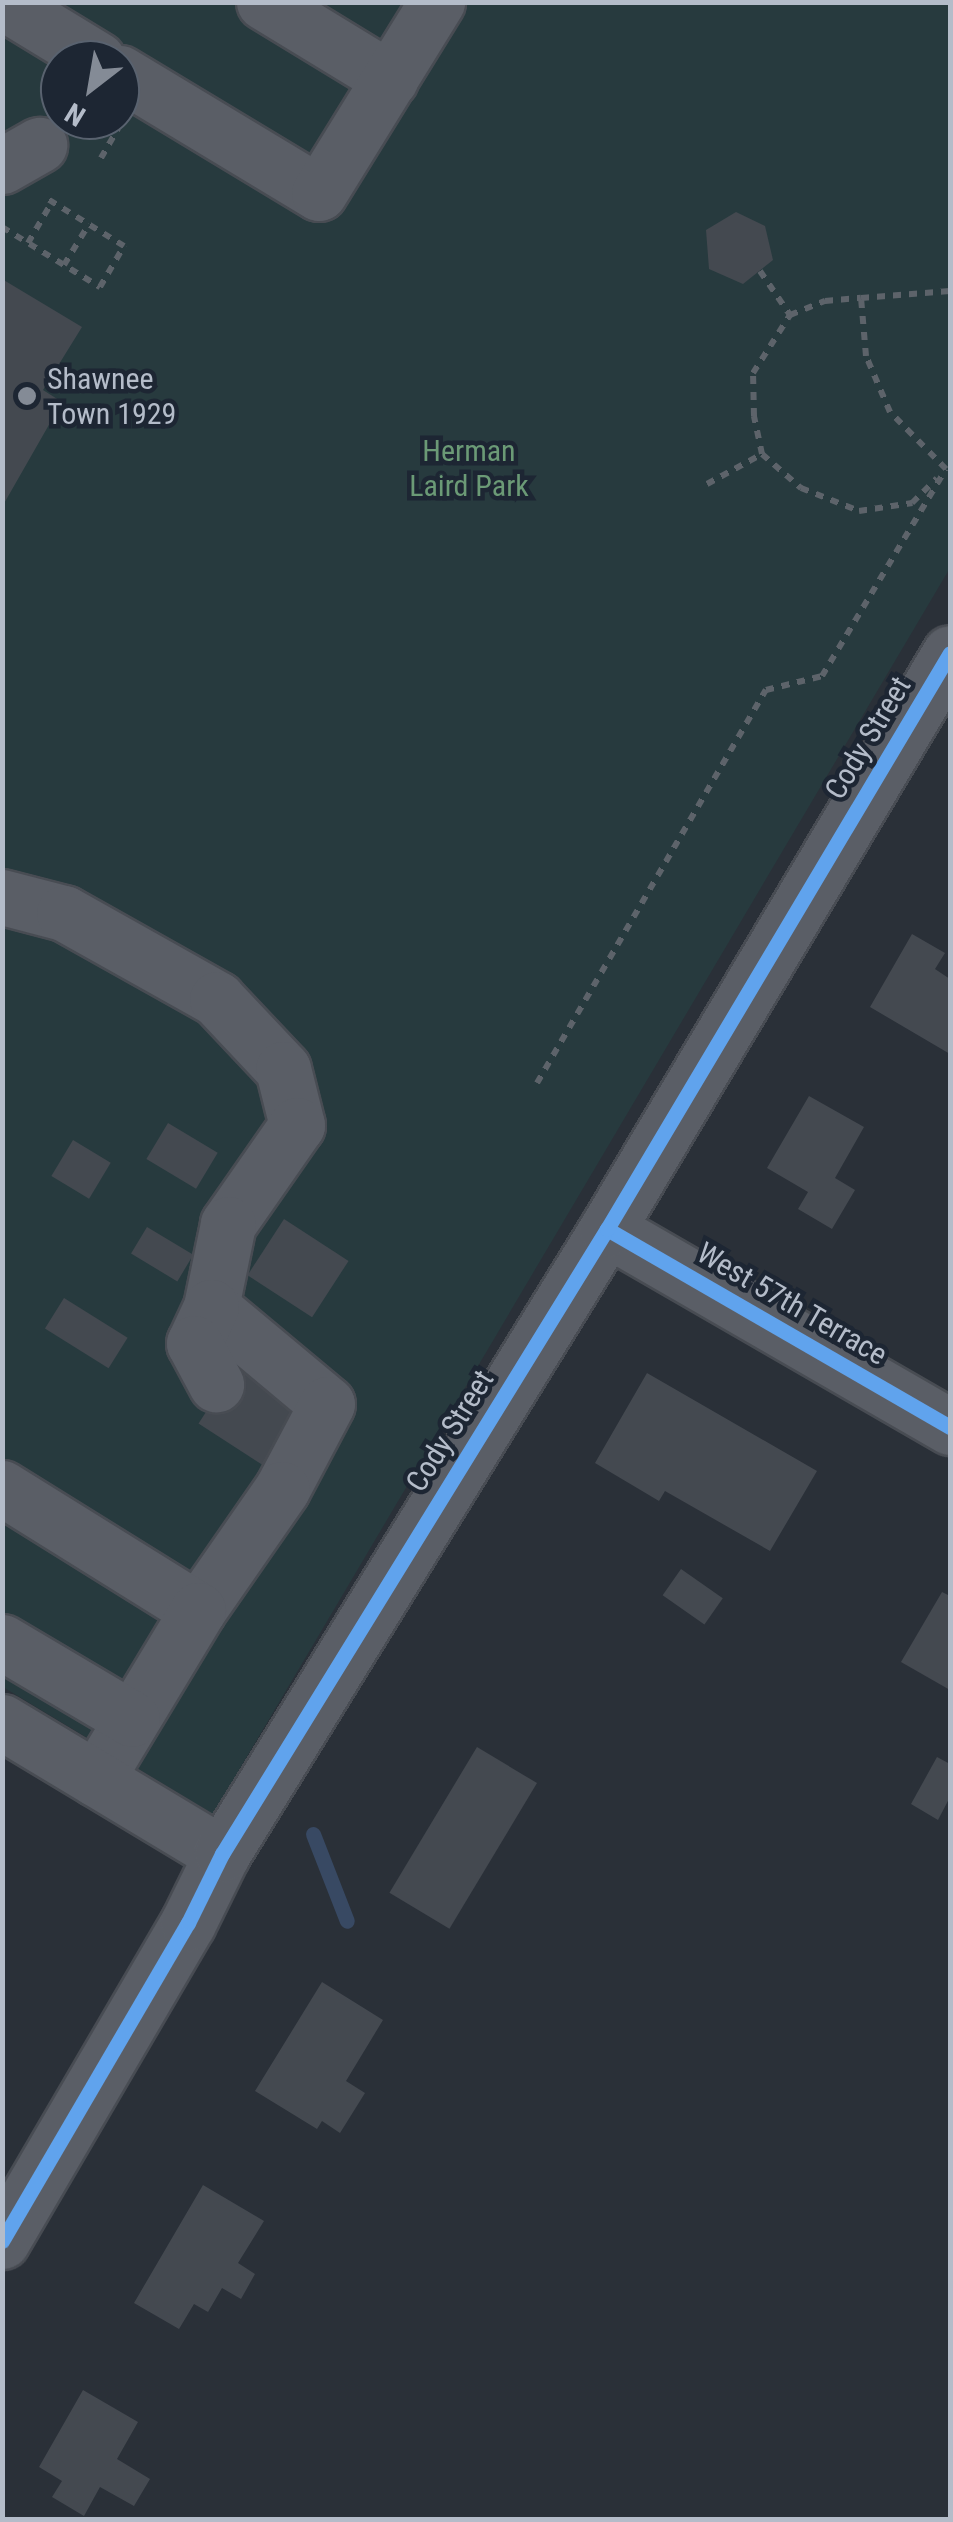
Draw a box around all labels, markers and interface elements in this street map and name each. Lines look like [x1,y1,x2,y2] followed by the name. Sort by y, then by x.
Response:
[40,40,140,140] north arrow
[59,96,91,133] text: N
[47,361,176,432] place label: Shawnee Town 1929
[16,385,38,407] marker: Shawnee Town 1929
[409,433,529,504] park label: Herman Laird Park
[817,670,919,806] street label: Cody Street
[690,1235,894,1373] street label: West 57th Terrace
[399,1364,501,1498] street label: Cody Street

